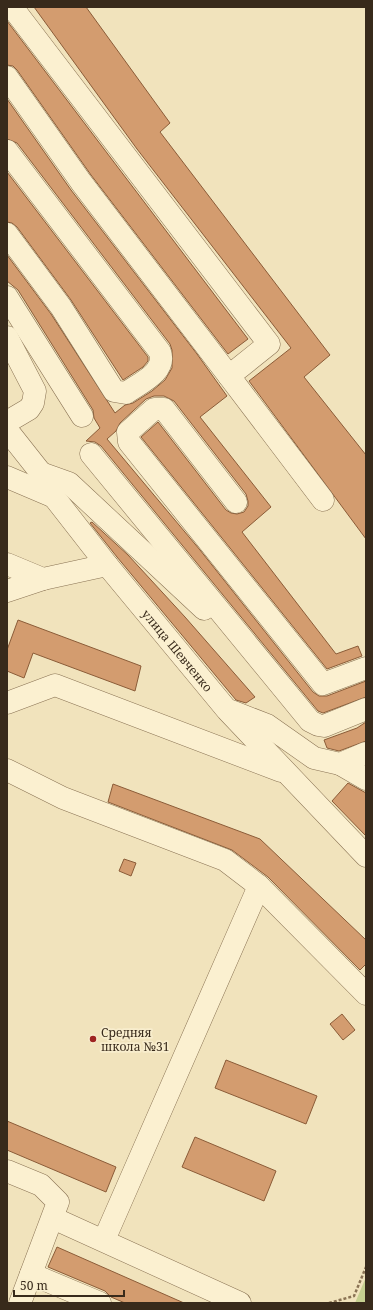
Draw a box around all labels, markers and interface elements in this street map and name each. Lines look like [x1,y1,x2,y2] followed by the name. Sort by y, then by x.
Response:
[138,605,217,695] street label: улица Шевченко
[101,1024,169,1055] place label: Средняя школа №31
[88,1034,98,1044] marker: Средняя школа №31
[14,1272,124,1298] scale bar
[20,1277,48,1294] text: 50 m

